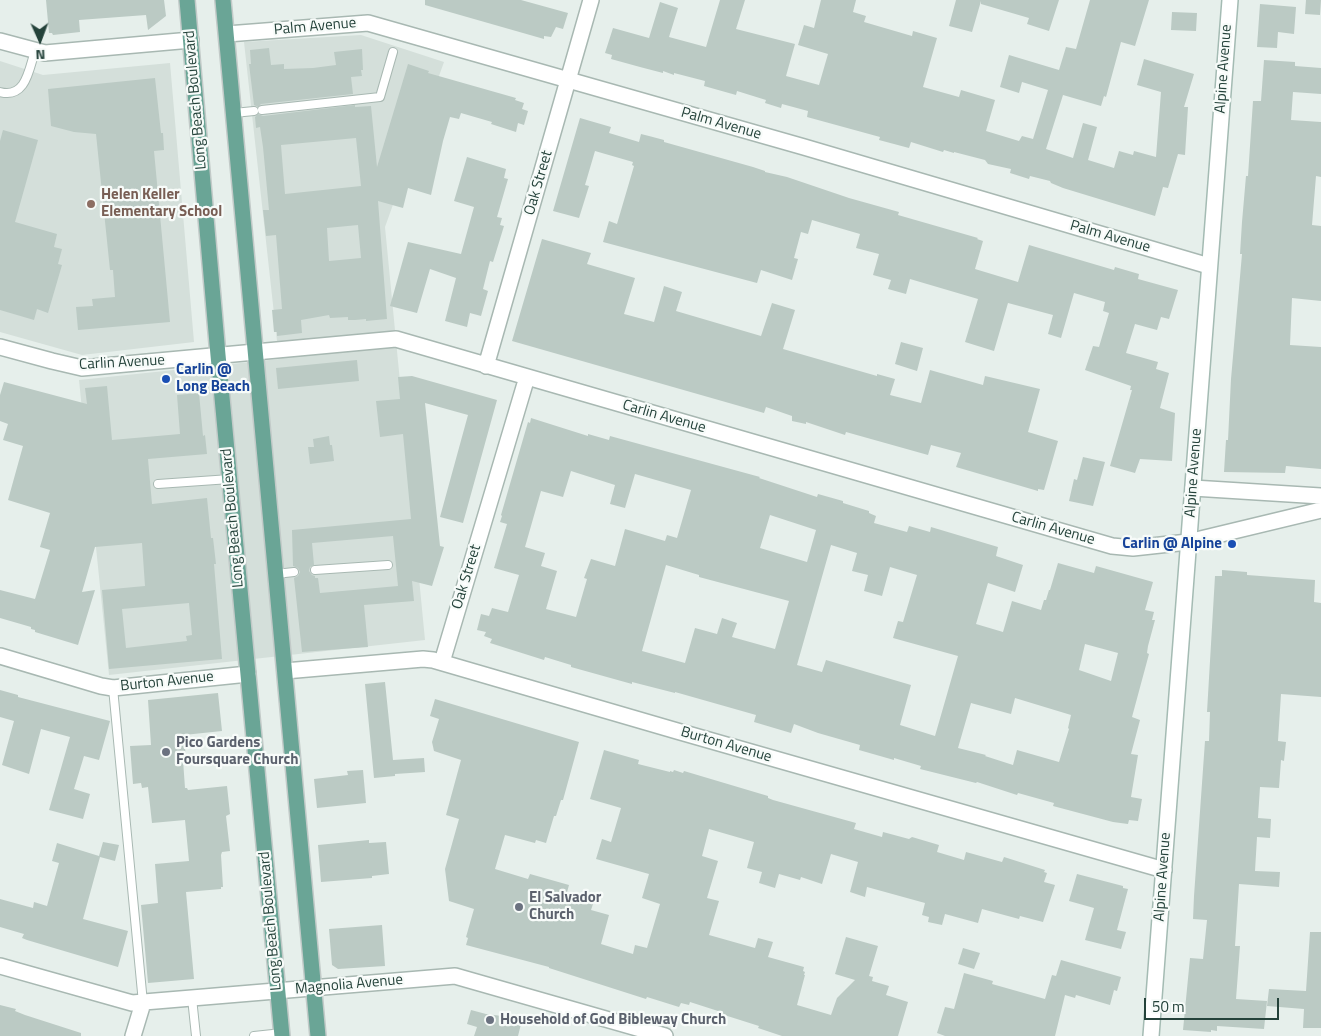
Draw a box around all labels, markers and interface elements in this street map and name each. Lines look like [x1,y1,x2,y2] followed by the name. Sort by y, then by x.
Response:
[273,14,357,40] street label: Palm Avenue
[15,15,65,65] north arrow
[1212,24,1236,114] street label: Alpine Avenue
[181,30,211,170] street label: Long Beach Boulevard
[35,45,46,66] text: N
[679,104,763,144] street label: Palm Avenue
[521,149,557,217] street label: Oak Street
[101,186,222,221] place label: Helen Keller Elementary School
[85,198,97,210] marker: Helen Keller Elementary School
[1068,217,1152,257] street label: Palm Avenue
[79,352,165,374] street label: Carlin Avenue
[176,361,250,396] place label: Carlin @ Long Beach
[160,373,172,385] marker: Carlin @ Long Beach
[620,397,708,437] street label: Carlin Avenue
[1182,428,1206,518] street label: Alpine Avenue
[218,448,248,588] street label: Long Beach Boulevard
[1009,509,1097,549] street label: Carlin Avenue
[1122,535,1222,553] place label: Carlin @ Alpine
[1226,538,1238,550] marker: Carlin @ Alpine
[449,543,485,611] street label: Oak Street
[119,668,215,696] street label: Burton Avenue
[678,723,774,767] street label: Burton Avenue
[176,734,299,769] place label: Pico Gardens Foursquare Church
[160,746,172,758] marker: Pico Gardens Foursquare Church
[1151,832,1175,922] street label: Alpine Avenue
[256,851,286,991] street label: Long Beach Boulevard
[529,889,601,924] place label: El Salvador Church
[513,901,525,913] marker: El Salvador Church
[294,971,404,999] street label: Magnolia Avenue
[1146,988,1281,1020] scale bar
[1152,995,1185,1018] text: 50 m
[500,1011,726,1029] place label: Household of God Bibleway Church
[484,1014,496,1026] marker: Household of God Bibleway Church

